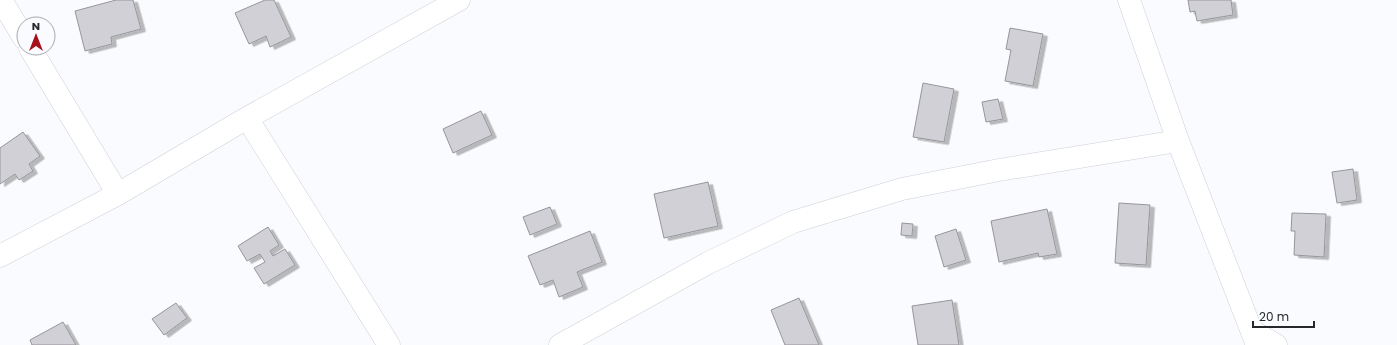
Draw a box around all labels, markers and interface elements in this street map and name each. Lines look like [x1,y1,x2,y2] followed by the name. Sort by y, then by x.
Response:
[16,16,56,56] north arrow
[32,18,40,34] text: N
[1253,303,1314,329] scale bar
[1259,308,1289,325] text: 20 m

